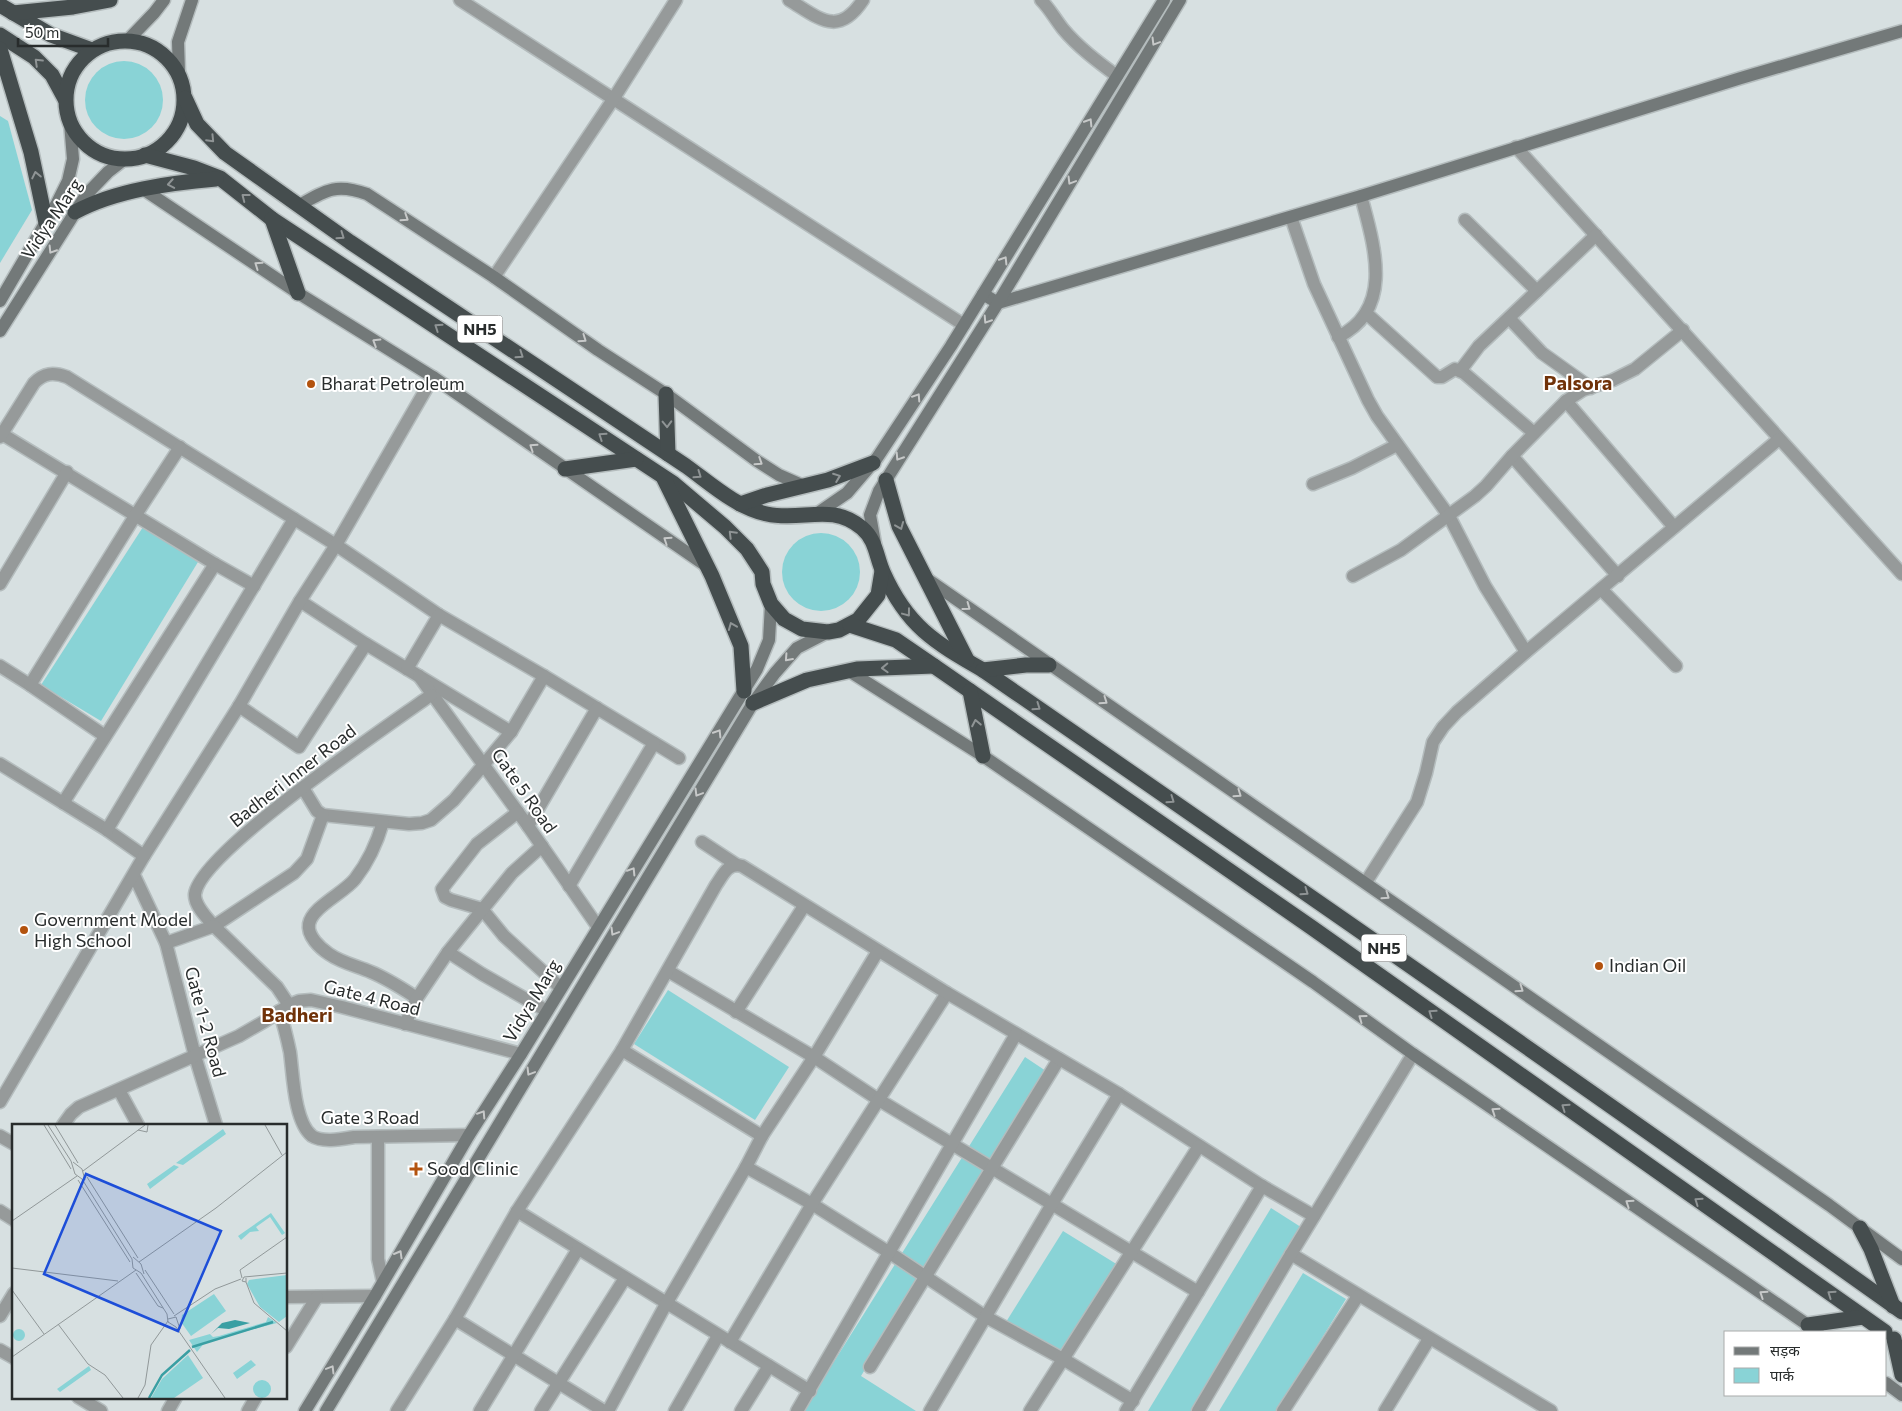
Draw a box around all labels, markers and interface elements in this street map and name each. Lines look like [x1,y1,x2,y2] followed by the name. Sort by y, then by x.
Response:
[18,15,108,47] scale bar
[25,23,59,41] text: 50 m
[1151,36,1161,45] one-way arrow
[35,58,44,67] one-way arrow
[1083,118,1093,127] one-way arrow
[205,133,214,142] one-way arrow
[31,170,42,179] one-way arrow
[16,174,86,263] street label: Vidya Marg
[1067,176,1077,185] one-way arrow
[167,178,175,189] one-way arrow
[242,195,251,203] one-way arrow
[399,212,408,222] one-way arrow
[335,230,345,239] one-way arrow
[48,244,58,253] one-way arrow
[998,257,1007,266] one-way arrow
[254,262,264,271] one-way arrow
[984,315,993,324] one-way arrow
[458,316,502,342] road number: NH5
[434,324,444,333] one-way arrow
[577,333,586,342] one-way arrow
[373,339,382,349] one-way arrow
[514,349,523,358] one-way arrow
[1544,370,1612,394] district label: Palsora
[321,372,465,394] place label: Bharat Petroleum
[305,378,317,390] marker: Bharat Petroleum
[911,394,920,403] one-way arrow
[661,421,672,429] one-way arrow
[598,433,607,443] one-way arrow
[530,444,539,453] one-way arrow
[896,452,906,461] one-way arrow
[753,456,763,465] one-way arrow
[693,469,702,478] one-way arrow
[832,472,841,483] one-way arrow
[894,521,905,530] one-way arrow
[729,531,738,540] one-way arrow
[663,536,672,546] one-way arrow
[961,601,970,610] one-way arrow
[901,607,910,617] one-way arrow
[728,622,739,631] one-way arrow
[785,653,794,662] one-way arrow
[881,662,889,673] one-way arrow
[1099,695,1108,704] one-way arrow
[1032,701,1041,710] one-way arrow
[225,719,360,831] street label: Badheri Inner Road
[971,719,982,728] one-way arrow
[712,729,721,738] one-way arrow
[488,744,562,837] street label: Gate 5 Road
[695,788,704,797] one-way arrow
[1232,788,1242,797] one-way arrow
[1165,794,1175,803] one-way arrow
[626,867,636,876] one-way arrow
[1299,886,1308,895] one-way arrow
[1380,890,1390,899] one-way arrow
[34,908,192,951] place label: Government Model High School
[18,924,30,936] marker: Government Model High School
[611,927,621,936] one-way arrow
[1362,934,1406,961] road number: NH5
[1609,954,1686,976] place label: Indian Oil
[498,955,565,1046] street label: Vidya Marg
[1593,960,1605,972] marker: Indian Oil
[181,964,231,1079] street label: Gate 1-2 Road
[322,974,423,1020] street label: Gate 4 Road
[1514,983,1523,992] one-way arrow
[261,1002,333,1026] district label: Badheri
[1429,1010,1438,1019] one-way arrow
[1358,1015,1368,1024] one-way arrow
[527,1066,537,1075] one-way arrow
[1561,1104,1571,1113] one-way arrow
[321,1106,419,1128] street label: Gate 3 Road
[1492,1108,1501,1117] one-way arrow
[476,1110,485,1120] one-way arrow
[12,1124,288,1398] inset map
[427,1157,518,1179] place label: Sood Clinic
[409,1162,423,1176] marker: Sood Clinic
[1695,1198,1704,1206] one-way arrow
[1626,1200,1635,1209] one-way arrow
[393,1250,403,1259] one-way arrow
[1760,1291,1769,1300] one-way arrow
[1827,1291,1837,1300] one-way arrow
[1724,1331,1887,1396] legend
[1770,1341,1800,1359] text: सड़क
[324,1366,334,1375] one-way arrow
[1770,1366,1794,1384] text: पार्क

